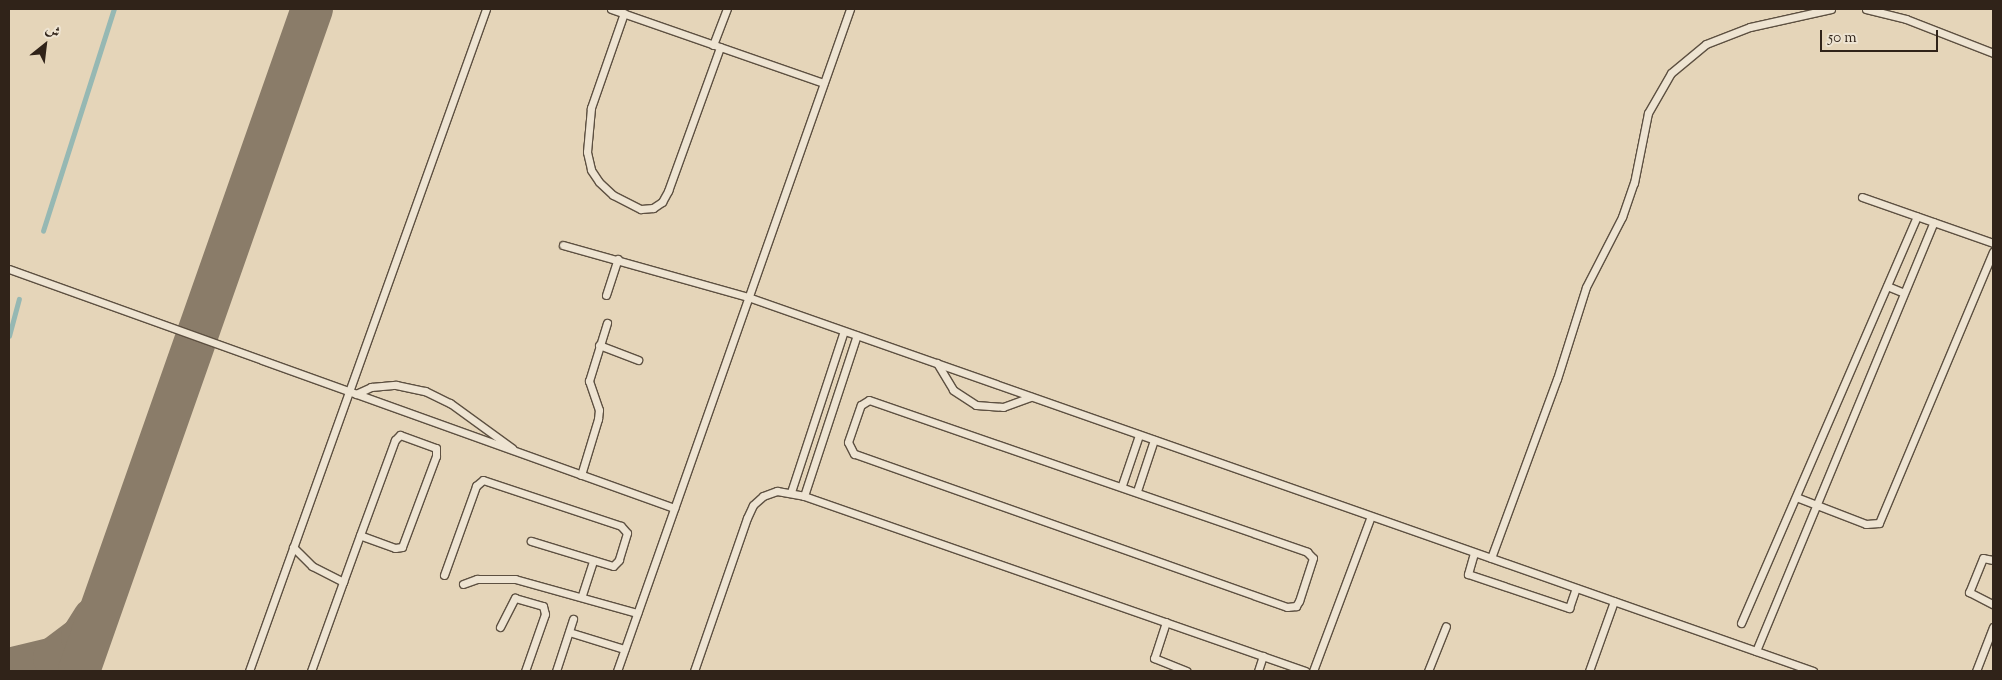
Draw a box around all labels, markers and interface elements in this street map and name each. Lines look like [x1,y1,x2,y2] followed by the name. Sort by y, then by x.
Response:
[20,20,70,70] north arrow
[41,20,63,44] text: ش
[1822,20,1940,52] scale bar
[1828,28,1857,49] text: 50 m

